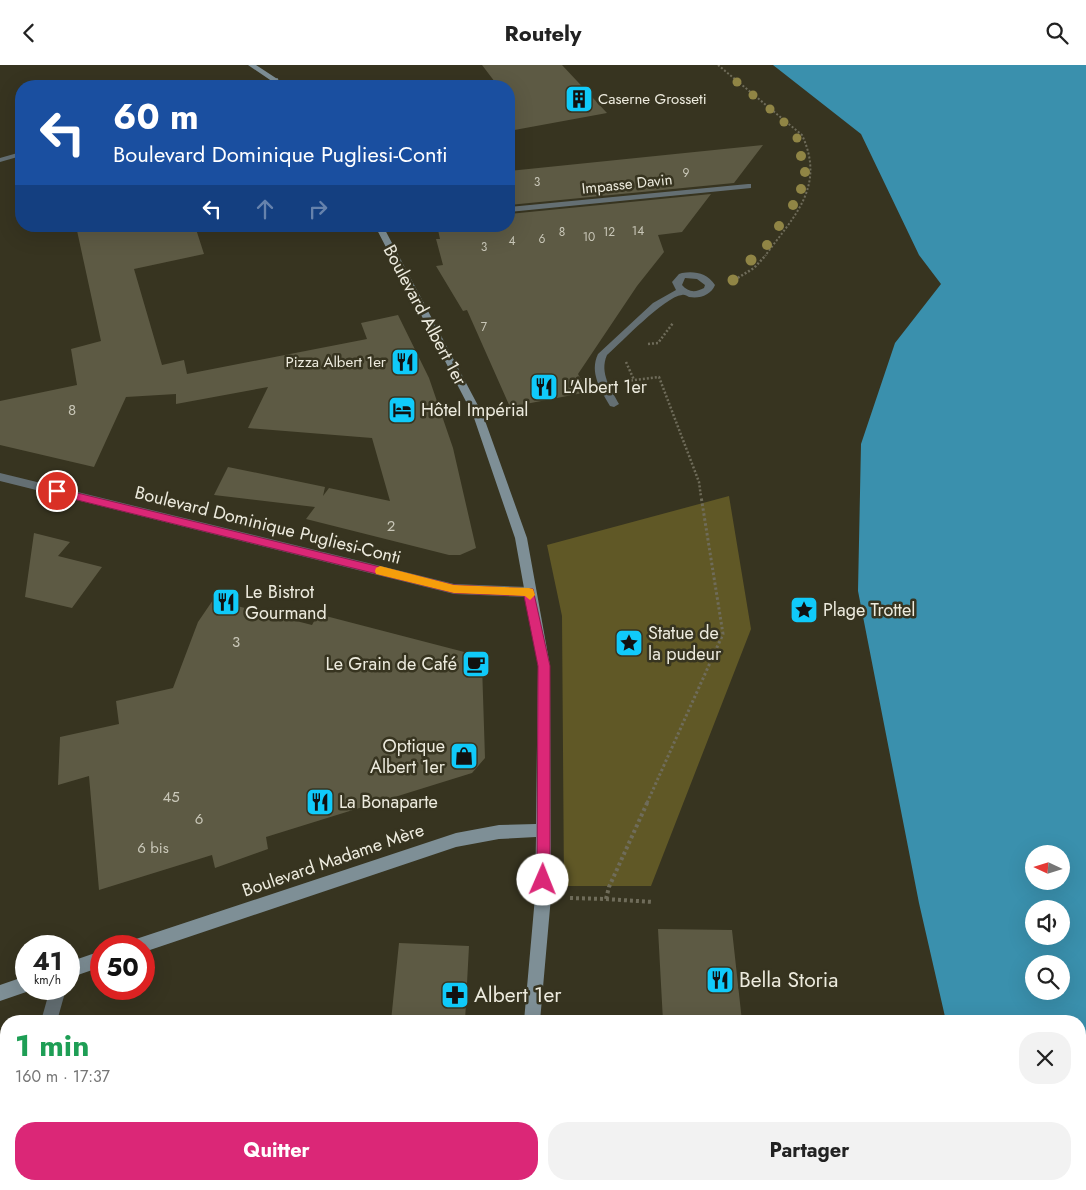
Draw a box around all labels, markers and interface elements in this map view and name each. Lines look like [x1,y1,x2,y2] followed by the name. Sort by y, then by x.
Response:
[505,17,581,49] text: Routely
[15,19,43,47] icon: back
[1043,19,1071,47] icon: search
[564,84,594,114] building icon: Caserne Grosseti
[598,88,707,110] place label: Caserne Grosseti
[113,92,199,142] text: 60 m
[30,100,95,165] icon: left
[113,138,448,170] text: Boulevard Dominique Pugliesi-Conti
[683,164,690,182] house number: 9
[581,168,673,200] street label: Impasse Davin
[534,173,541,191] house number: 3
[198,195,226,223] icon: left
[251,195,279,223] icon: ahead
[304,195,332,223] icon: right
[632,222,644,240] house number: 14
[559,223,565,241] house number: 8
[603,223,615,241] house number: 12
[583,228,595,246] house number: 10
[539,230,546,248] house number: 6
[509,232,516,250] house number: 4
[481,238,488,256] house number: 3
[377,240,473,391] street label: Boulevard Albert 1er
[481,318,488,336] house number: 7
[390,347,420,377] restaurant icon: Pizza Albert 1er
[285,351,387,373] place label: Pizza Albert 1er
[529,372,559,402] restaurant icon: L'Albert 1er
[563,374,648,400] place label: L'Albert 1er
[387,395,417,425] hotel icon: Hôtel Impérial
[421,397,528,423] place label: Hôtel Impérial
[68,399,76,421] house number: 8
[36,470,78,512] pin
[43,477,71,505] icon: arrive
[132,479,404,571] street label: Boulevard Dominique Pugliesi-Conti
[387,515,395,537] house number: 2
[245,579,327,626] place label: Le Bistrot Gourmand
[211,587,241,617] restaurant icon: Le Bistrot Gourmand
[789,595,819,625] place icon: Plage Trottel
[823,597,915,623] place label: Plage Trottel
[648,620,722,667] place label: Statue de la pudeur
[614,628,644,658] place icon: Statue de la pudeur
[232,631,240,653] house number: 3
[461,649,491,679] cafe icon: Le Grain de Café
[326,651,457,677] place label: Le Grain de Café
[370,733,446,780] place label: Optique Albert 1er
[449,741,479,771] shop icon: Optique Albert 1er
[162,786,180,808] house number: 45
[305,787,335,817] restaurant icon: La Bonaparte
[339,789,438,815] place label: La Bonaparte
[195,808,203,830] house number: 6
[239,817,427,903] street label: Boulevard Madame Mère
[137,837,169,859] house number: 6 bis
[1025,845,1070,890] north arrow
[1025,845,1070,1000] map controls
[516,853,568,905] position arrow
[1025,900,1070,945] button: sound
[90,935,155,1000] speed limit sign: 50
[32,943,63,979] text: 41
[1025,955,1070,1000] button: search
[705,965,735,995] restaurant icon: Bella Storia
[739,965,838,995] place label: Bella Storia
[34,971,61,989] text: km/h
[440,980,470,1010] pharmacy icon: Albert 1er
[474,980,562,1010] place label: Albert 1er
[15,1024,89,1067] text: 1 min
[1019,1032,1071,1084] button: close
[15,1065,110,1088] text: 160 m · 17:37
[15,1122,538,1180] button: Quitter
[548,1122,1071,1180] button: Partager

